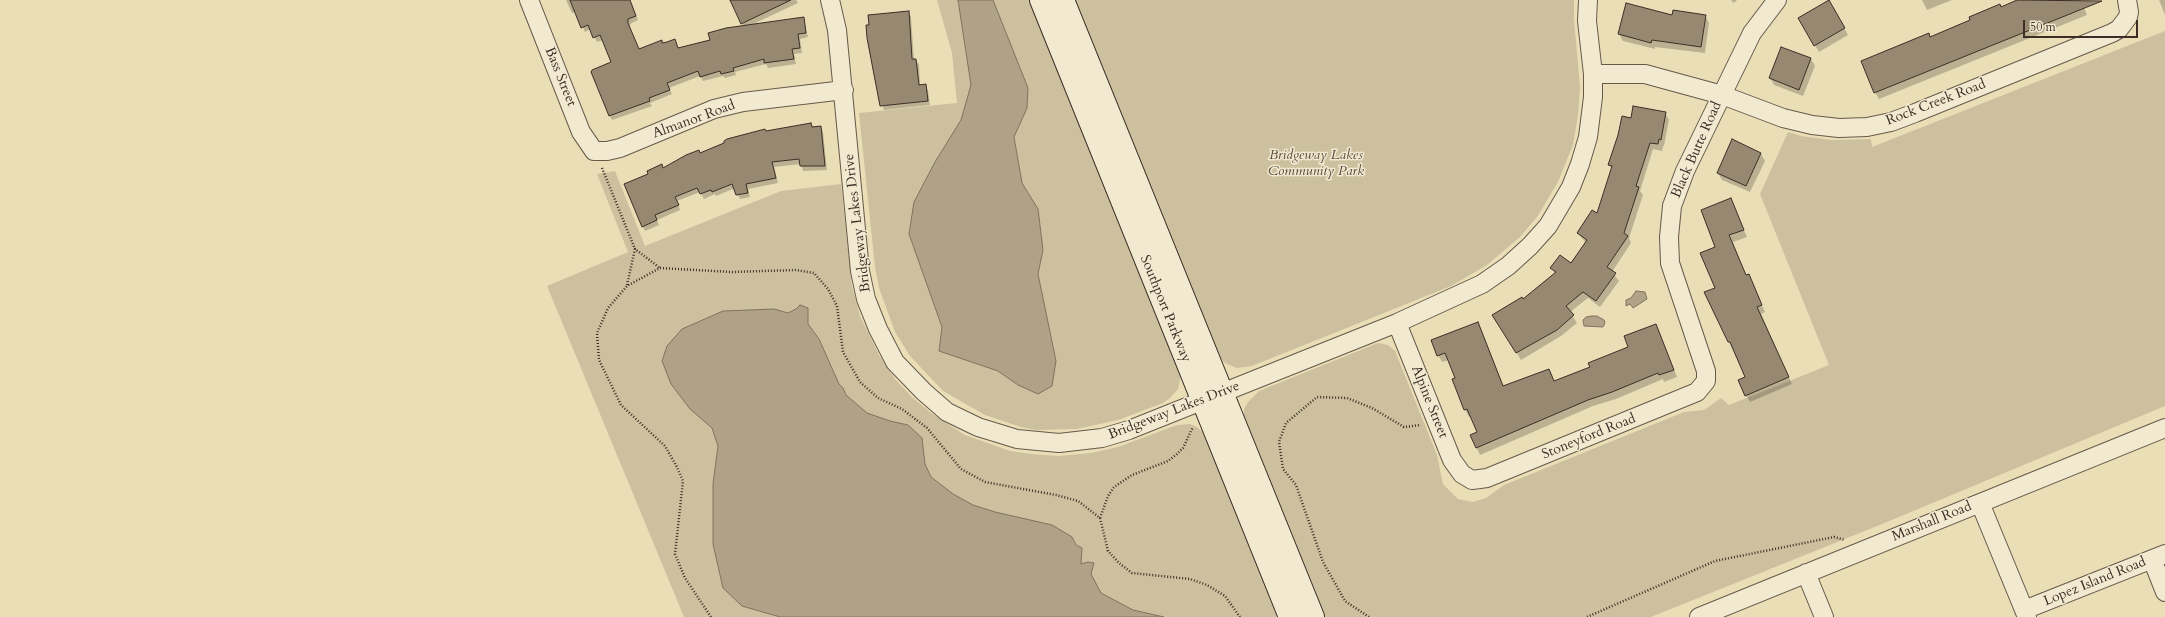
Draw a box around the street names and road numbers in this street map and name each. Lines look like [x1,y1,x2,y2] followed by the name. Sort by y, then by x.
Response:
[541,45,579,109] street label: Bass Street
[1884,76,1988,130] street label: Rock Creek Road
[650,97,738,143] street label: Almanor Road
[1668,99,1726,201] street label: Black Butte Road
[841,153,875,293] street label: Bridgeway Lakes Drive
[1136,253,1194,365] street label: Southport Parkway
[1407,363,1451,441] street label: Alpine Street
[1106,378,1242,444] street label: Bridgeway Lakes Drive
[1540,411,1638,463] street label: Stoneyford Road
[1890,498,1974,546] street label: Marshall Road
[2041,554,2149,610] street label: Lopez Island Road

